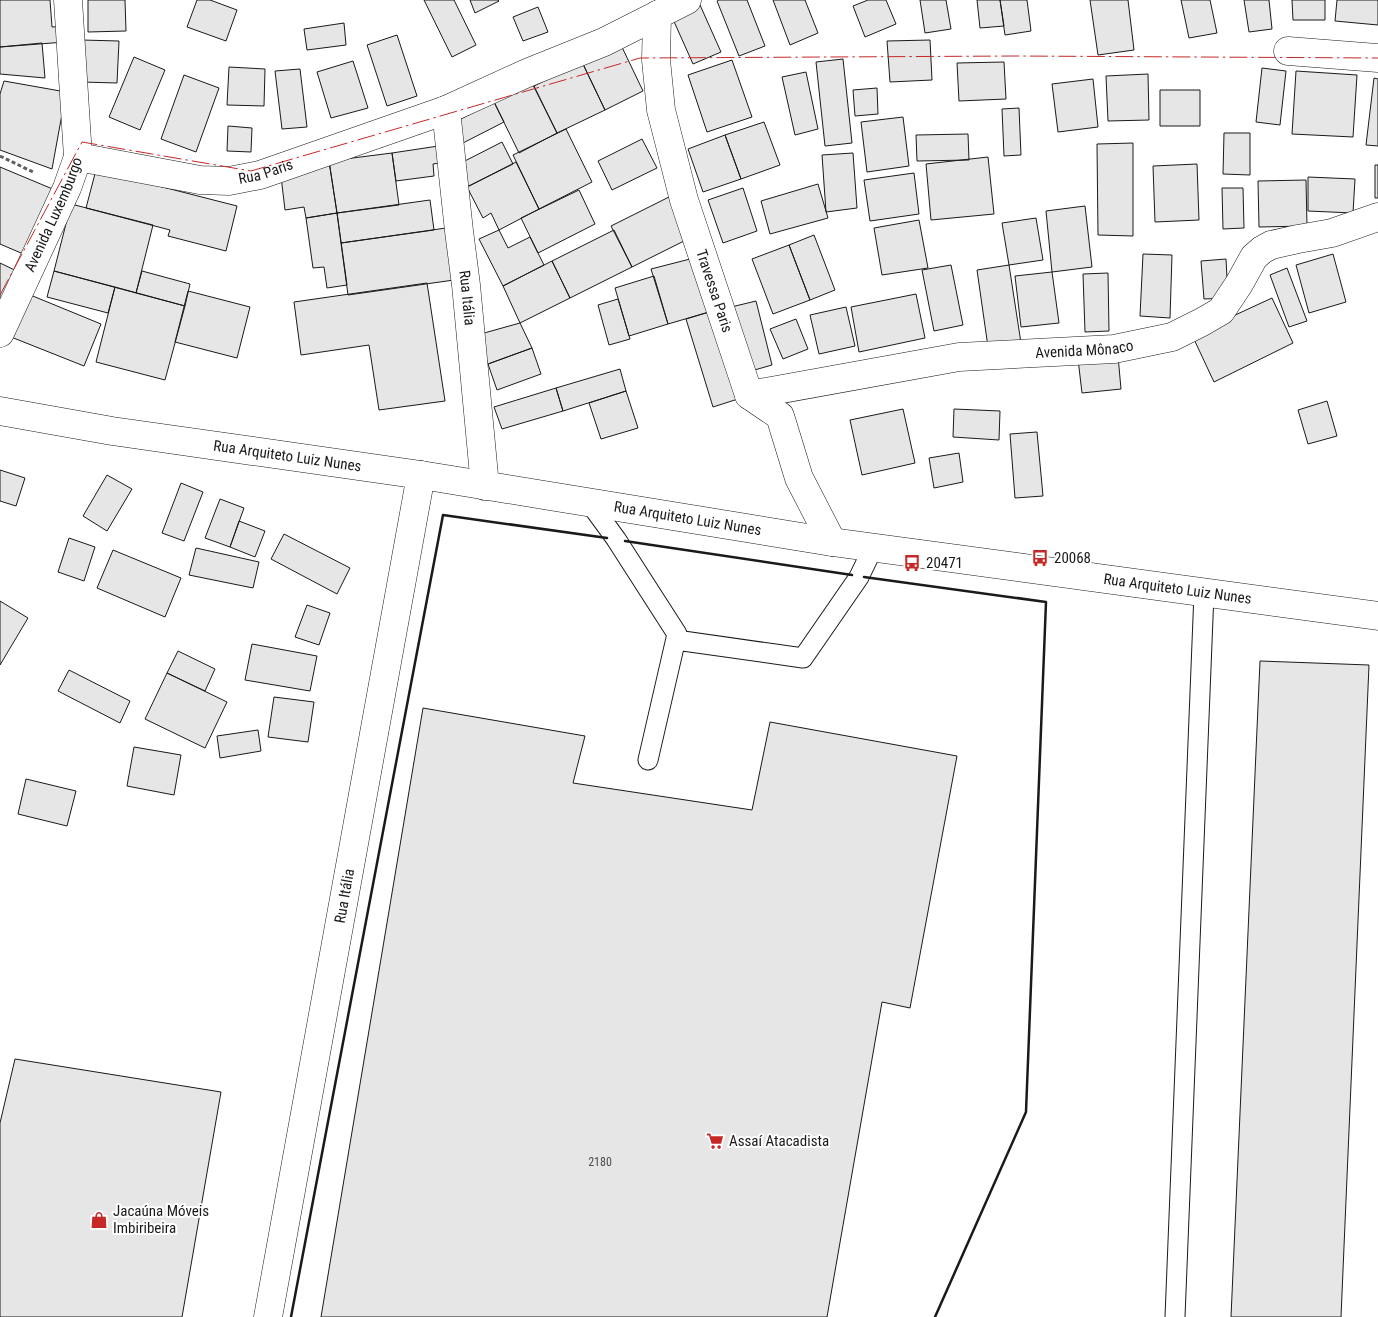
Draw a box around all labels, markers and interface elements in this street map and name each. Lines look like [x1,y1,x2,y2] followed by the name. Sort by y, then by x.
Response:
[20,155,86,275] street label: Avenida Luxemburgo
[237,155,296,188] street label: Rua Paris
[692,247,737,335] street label: Travessa Paris
[455,269,479,326] street label: Rua Itália
[1035,336,1135,362] street label: Avenida Mônaco
[212,437,363,475] street label: Rua Arquiteto Luiz Nunes
[612,498,763,539] street label: Rua Arquiteto Luiz Nunes
[1030,548,1050,568] bus stop icon: 20068
[1054,549,1091,567] place label: 20068
[902,553,922,573] bus stop icon: 20471
[926,554,963,572] place label: 20471
[1102,570,1253,608] street label: Rua Arquiteto Luiz Nunes
[331,867,358,925] street label: Rua Itália
[705,1131,725,1151] supermarket icon: Assaí Atacadista
[729,1132,829,1150] place label: Assaí Atacadista
[588,1155,612,1169] house number: 2180
[113,1202,209,1237] place label: Jacaúna Móveis Imbiribeira
[89,1210,109,1230] shop icon: Jacaúna Móveis Imbiribeira

